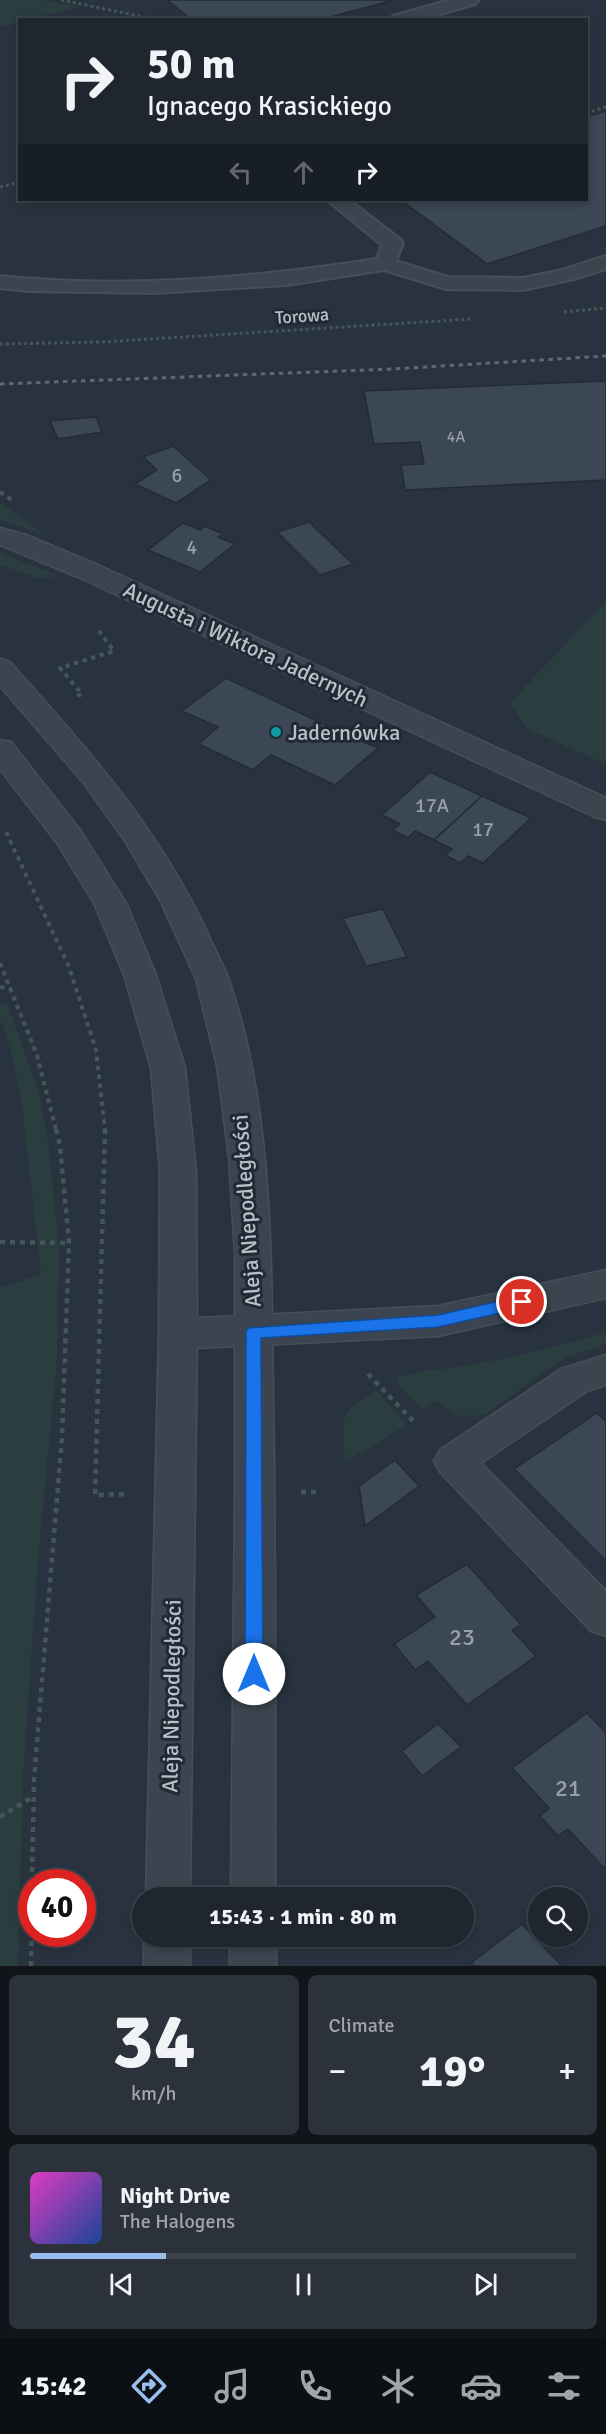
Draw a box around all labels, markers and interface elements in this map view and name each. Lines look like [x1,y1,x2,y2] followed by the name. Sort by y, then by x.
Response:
[147,39,236,90] text: 50 m
[48,42,126,120] icon: right
[147,90,392,123] text: Ignacego Krasickiego
[224,156,257,189] icon: left
[287,156,320,189] icon: ahead
[350,156,383,189] icon: right
[274,303,330,329] street label: Torowa
[447,427,465,447] house number: 4A
[172,463,182,488] house number: 6
[187,535,198,560] house number: 4
[119,576,372,713] street label: Augusta i Wiktora Jadernych
[288,719,400,746] place label: Jadernówka
[269,725,283,739] marker: Jadernówka
[415,793,449,818] house number: 17A
[472,817,494,842] house number: 17
[226,1114,267,1308] street label: Aleja Niepodległości
[496,1276,547,1327] pin
[505,1285,538,1318] icon: arrive
[156,1599,187,1793] street label: Aleja Niepodległości
[449,1622,475,1652] house number: 23
[222,1642,286,1706] position arrow
[555,1773,581,1803] house number: 21
[18,1869,96,1947] speed limit sign: 40
[528,1887,588,1947] map controls
[528,1887,588,1947] button: search
[209,1903,397,1930] text: 15:43 · 1 min · 80 m
[112,1994,196,2090] text: 34
[329,2013,394,2038] text: Climate
[419,2044,486,2099] text: 19°
[329,2051,346,2092] text: −
[558,2051,576,2092] text: +
[131,2081,176,2106] text: km/h
[120,2182,230,2209] text: Night Drive
[120,2209,235,2234] text: The Halogens
[105,2268,138,2301] icon: previous
[287,2268,320,2301] icon: pause
[469,2268,502,2301] icon: next
[128,2365,170,2407] icon: directions
[211,2365,253,2407] icon: music
[294,2365,336,2407] icon: phone
[377,2365,419,2407] icon: climate
[460,2365,502,2407] icon: car
[543,2365,585,2407] icon: filters
[21,2370,87,2403] text: 15:42

